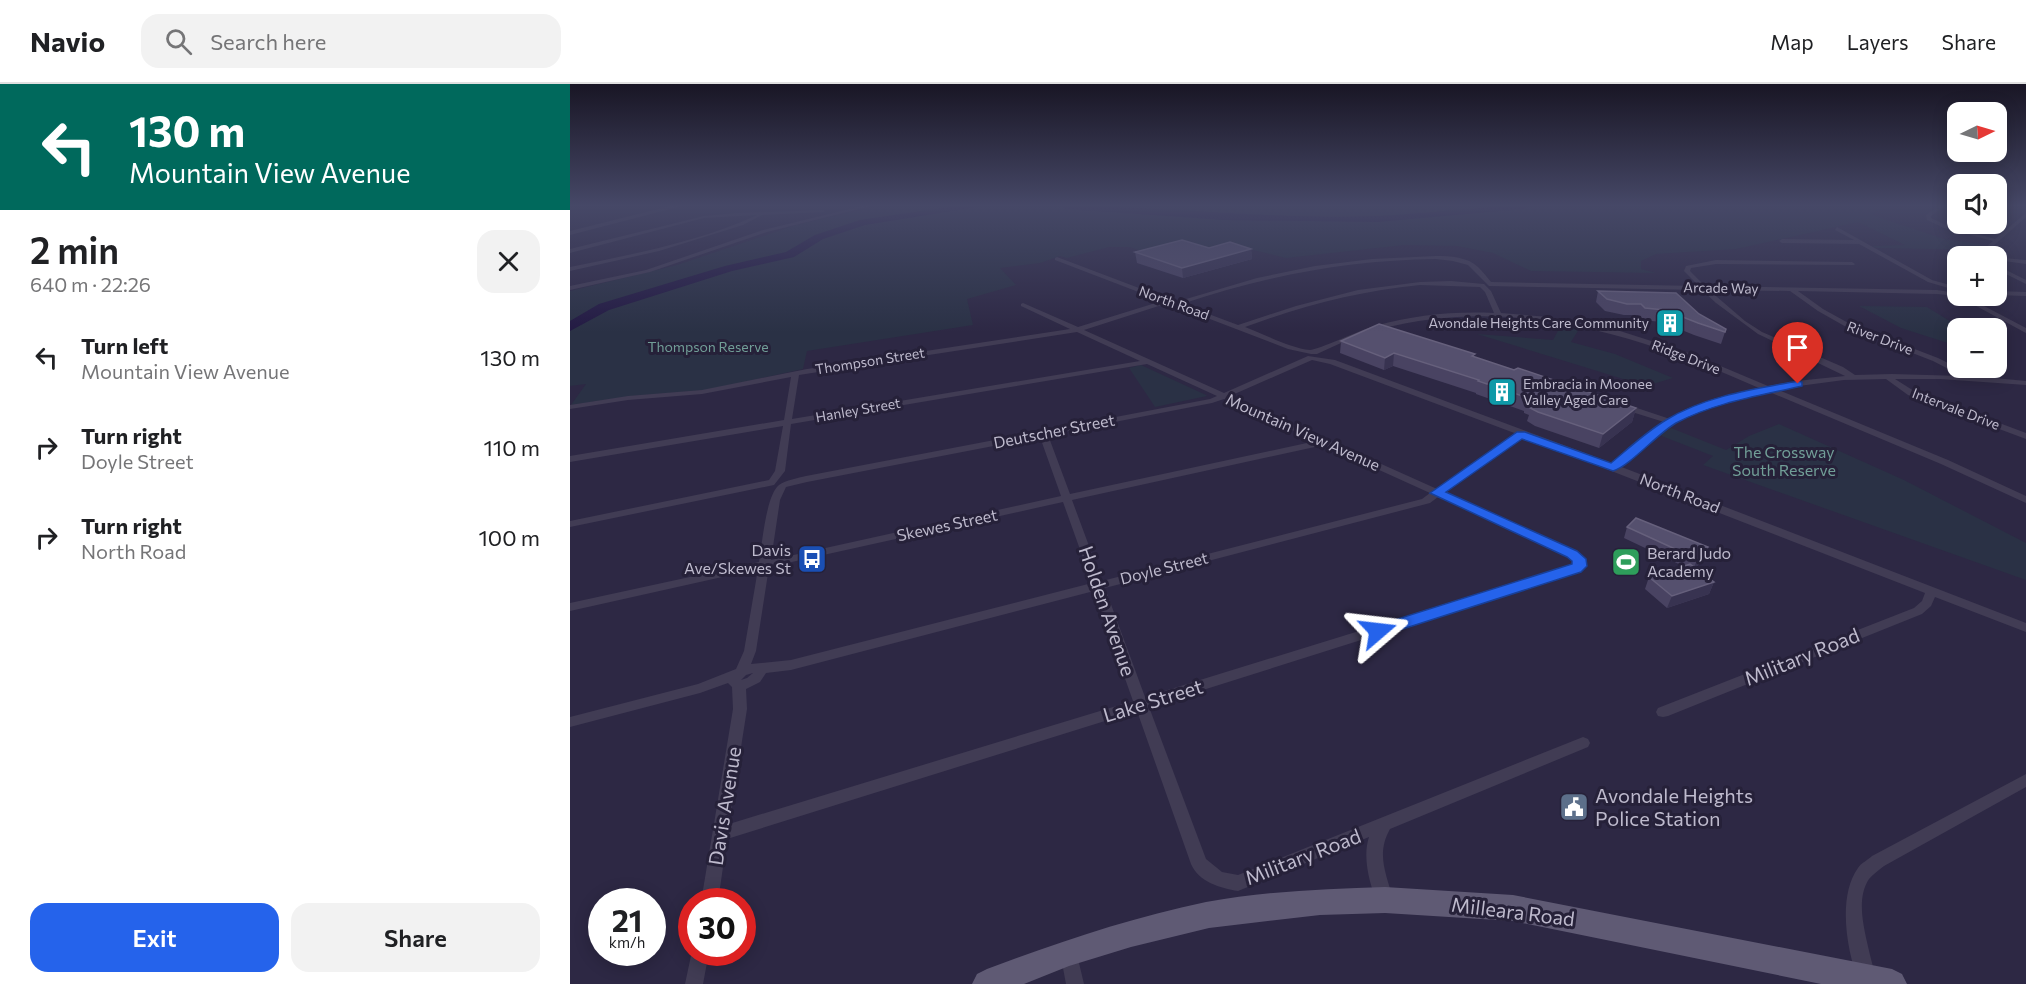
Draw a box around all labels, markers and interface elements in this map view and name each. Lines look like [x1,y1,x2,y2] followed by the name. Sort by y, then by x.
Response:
[141,14,561,68] search box
[30,24,105,58] text: Navio
[162,25,195,58] icon: search
[210,28,326,55] text: Search here
[1770,29,1814,54] text: Map
[1847,29,1909,54] text: Layers
[1942,29,1996,54] text: Share
[1947,102,2007,162] north arrow
[1947,102,2007,378] map controls
[129,104,245,156] text: 130 m
[30,108,108,186] icon: left
[129,156,410,189] text: Mountain View Avenue
[1947,174,2007,234] button: sound
[30,227,119,271] text: 2 min
[477,230,540,293] button: close
[1947,246,2007,306] button: +
[30,272,151,296] text: 640 m · 22:26
[1683,278,1759,297] street label: Arcade Way
[1137,282,1212,323] street label: North Road
[1654,307,1686,339] building icon: Avondale Heights Care Community
[1429,314,1649,331] place label: Avondale Heights Care Community
[1845,317,1916,358] street label: River Drive
[1947,318,2007,378] button: −
[1772,322,1823,384] pin
[1781,331,1814,364] icon: arrive
[81,332,168,359] text: Turn left
[1649,336,1723,377] street label: Ridge Drive
[647,338,769,355] park label: Thompson Reserve
[30,341,63,374] icon: left
[814,343,926,378] street label: Thompson Street
[480,344,540,371] text: 130 m
[81,359,289,383] text: Mountain View Avenue
[1523,375,1652,408] place label: Embracia in Moonee Valley Aged Care
[1486,376,1518,408] building icon: Embracia in Moonee Valley Aged Care
[1910,384,2002,433] street label: Intervale Drive
[1223,389,1383,474] street label: Mountain View Avenue
[814,394,902,425] street label: Hanley Street
[992,409,1117,452] street label: Deutscher Street
[81,422,182,449] text: Turn right
[30,431,63,464] icon: right
[483,434,540,461] text: 110 m
[1732,442,1836,479] park label: The Crossway South Reserve
[81,449,194,473] text: Doyle Street
[1637,469,1723,516] street label: North Road
[895,504,999,544] street label: Skewes Street
[81,512,182,539] text: Turn right
[30,521,63,554] icon: right
[478,524,540,551] text: 100 m
[81,539,186,563] text: North Road
[684,540,791,577] place label: Davis Ave/Skewes St
[1074,542,1141,679] street label: Holden Avenue
[796,543,828,575] bus stop icon: Davis Ave/Skewes St
[1647,543,1731,580] place label: Berard Judo Academy
[1610,546,1642,578] sports icon: Berard Judo Academy
[1118,547,1210,588] street label: Doyle Street
[1346,599,1410,663] position arrow
[1741,622,1863,690] street label: Military Road
[1100,673,1206,727] street label: Lake Street
[703,745,745,867] street label: Davis Avenue
[1595,783,1753,830] place label: Avondale Heights Police Station
[1558,791,1590,823] public building icon: Avondale Heights Police Station
[1241,823,1364,889] street label: Military Road
[678,888,756,966] speed limit sign: 30
[1450,892,1576,930] street label: Milleara Road
[612,901,642,938] text: 21
[30,903,279,972] button: Exit
[291,903,540,972] button: Share
[609,933,645,951] text: km/h

